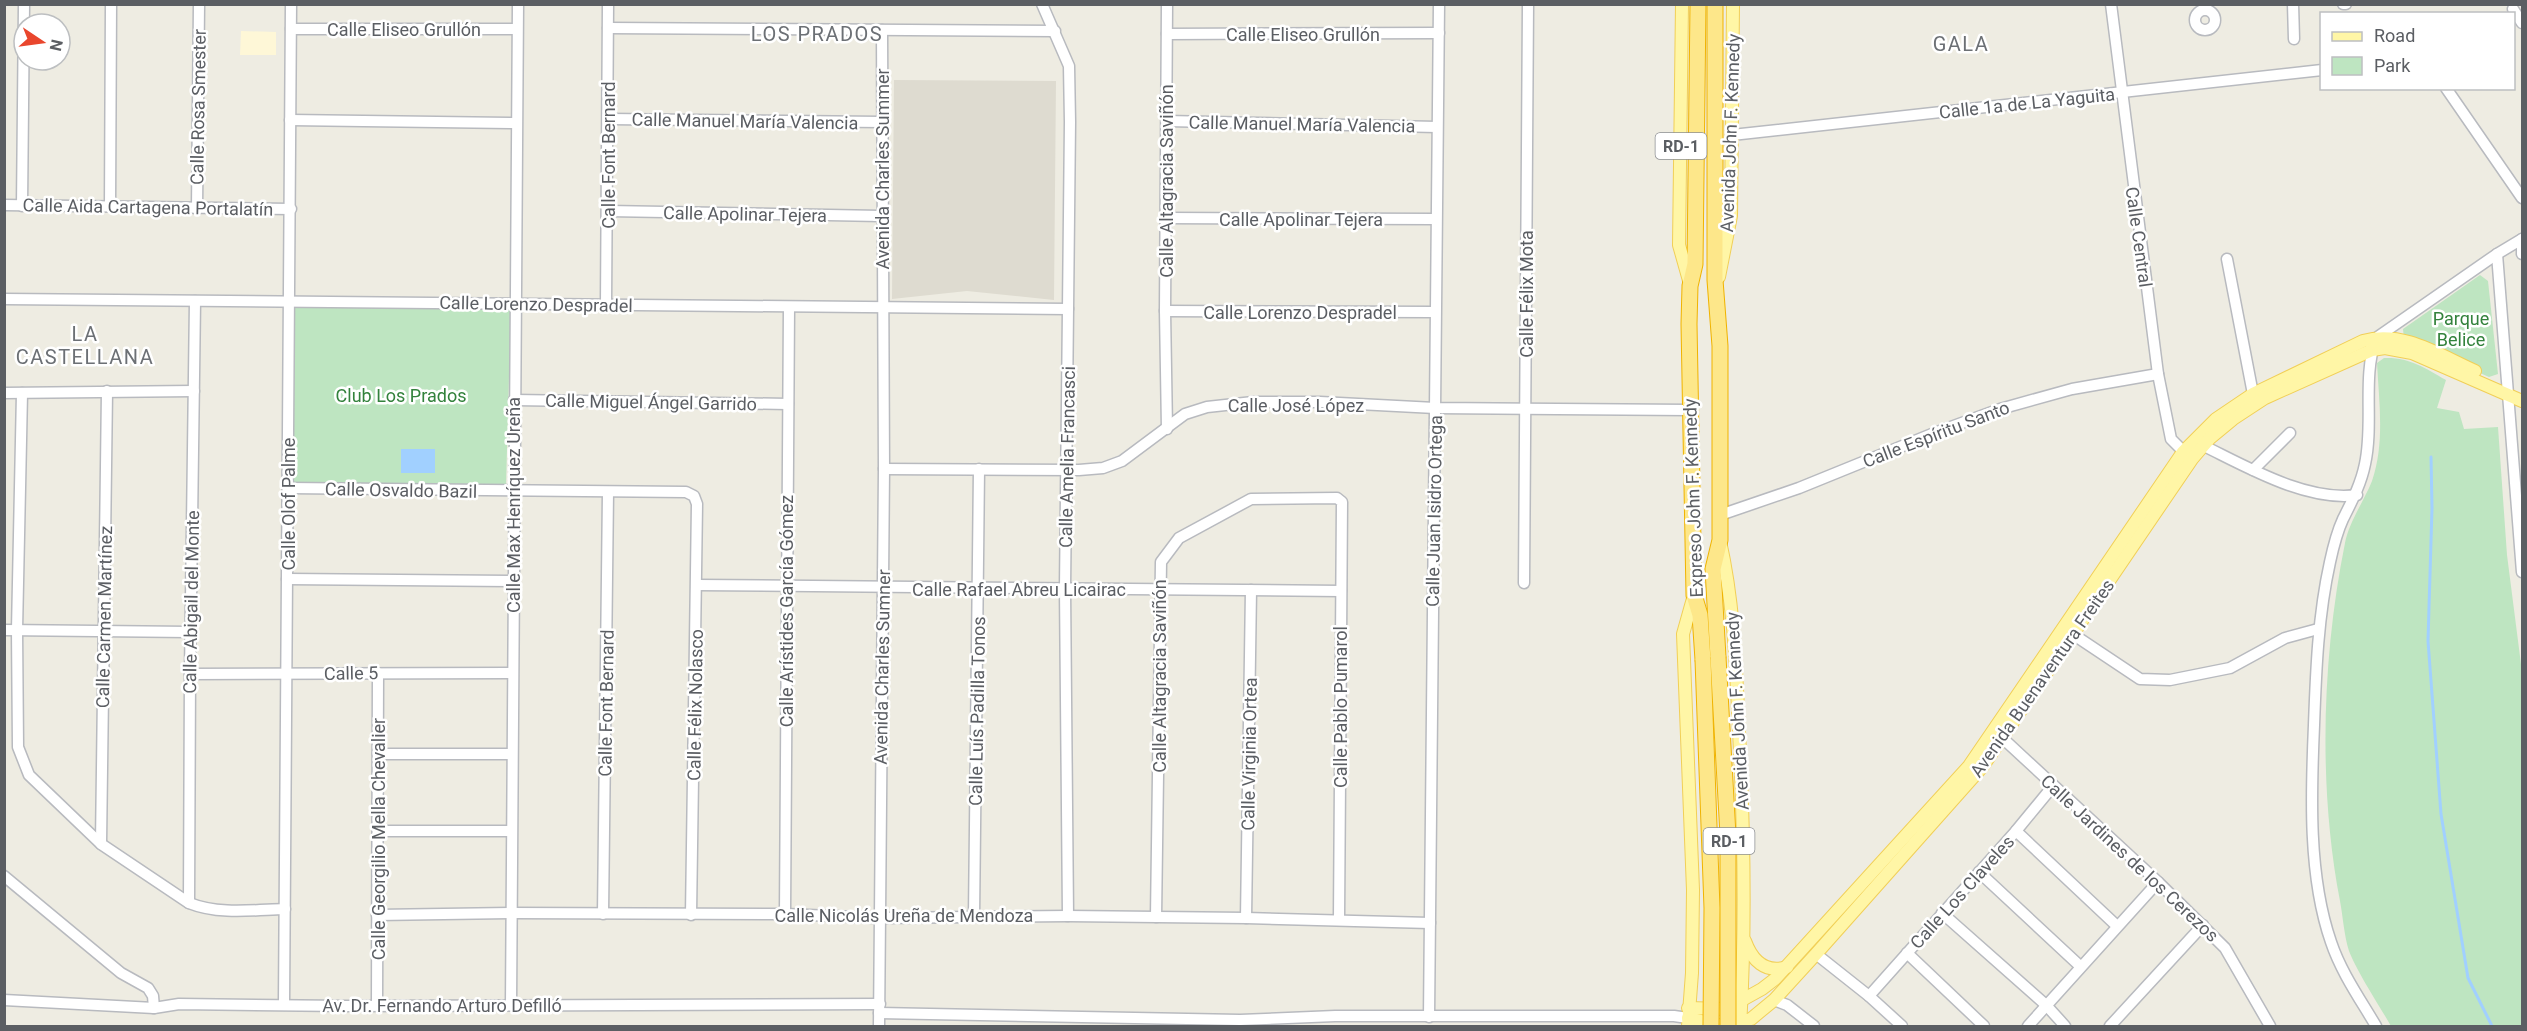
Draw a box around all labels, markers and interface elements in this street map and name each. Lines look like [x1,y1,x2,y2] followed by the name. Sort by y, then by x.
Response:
[12,12,72,72] north arrow
[2320,12,2515,90] legend
[327,19,481,40] street label: Calle Eliseo Grullón
[751,22,883,46] district label: LOS PRADOS
[1226,24,1380,45] street label: Calle Eliseo Grullón
[2374,25,2415,46] text: Road
[186,29,210,185] street label: Calle Rosa Smester
[1933,32,1989,56] district label: GALA
[1716,33,1744,233] street label: Avenida John F. Kennedy
[46,38,67,53] text: N
[2374,55,2411,76] text: Park
[872,68,893,270] street label: Avenida Charles Summer
[598,81,619,229] street label: Calle Font Bernard
[1938,83,2116,123] street label: Calle 1a de La Yaguita
[1156,84,1177,278] street label: Calle Altagracia Saviñón
[632,109,858,133] street label: Calle Manuel María Valencia
[1189,112,1415,136] street label: Calle Manuel María Valencia
[1656,133,1706,159] road number: RD-1
[2122,185,2156,289] street label: Calle Central
[23,194,273,220] street label: Calle Aida Cartagena Portalatín
[663,202,827,226] street label: Calle Apolinar Tejera
[1219,209,1383,230] street label: Calle Apolinar Tejera
[1516,230,1537,358] street label: Calle Félix Mota
[439,292,633,316] street label: Calle Lorenzo Despradel
[1203,302,1397,323] street label: Calle Lorenzo Despradel
[2433,308,2489,350] park label: Parque Belice
[16,322,154,369] district label: LA CASTELLANA
[1055,366,1079,548] street label: Calle Amelia Francasci
[336,385,466,406] park label: Club Los Prados
[545,390,757,414] street label: Calle Miguel Ángel Garrido
[1228,395,1364,416] street label: Calle José López
[1860,396,2012,472] street label: Calle Espíritu Santo
[503,397,524,613] street label: Calle Max Henríquez Ureña
[1679,398,1707,598] street label: Expreso John F. Kennedy
[1422,415,1446,607] street label: Calle Juan Isidro Ortega
[278,438,299,570] street label: Calle Olof Palme
[325,478,477,502] street label: Calle Osvaldo Bazil
[776,495,797,727] street label: Calle Arístides García Gómez
[179,510,203,694] street label: Calle Abigail del Monte
[92,526,116,708] street label: Calle Carmen Martínez
[870,569,894,765] street label: Avenida Charles Sumner
[1966,575,2118,781] street label: Avenida Buenaventura Freites
[912,579,1126,600] street label: Calle Rafael Abreu Licairac
[1149,579,1170,773] street label: Calle Altagracia Saviñón
[1721,611,1753,811] street label: Avenida John F. Kennedy
[965,616,989,806] street label: Calle Luís Padilla Tonos
[1330,626,1351,788] street label: Calle Pablo Pumarol
[594,629,618,777] street label: Calle Font Bernard
[683,629,707,781] street label: Calle Félix Nolasco
[324,662,378,684] street label: Calle 5
[1237,677,1261,831] street label: Calle Virginia Ortea
[368,718,389,960] street label: Calle Georgilio Mella Chevalier
[2037,770,2223,946] street label: Calle Jardines de los Cerezos
[1704,828,1754,854] road number: RD-1
[1906,831,2018,953] street label: Calle Los Claveles
[775,905,1033,926] street label: Calle Nicolás Ureña de Mendoza
[322,995,562,1016] street label: Av. Dr. Fernando Arturo Defilló

